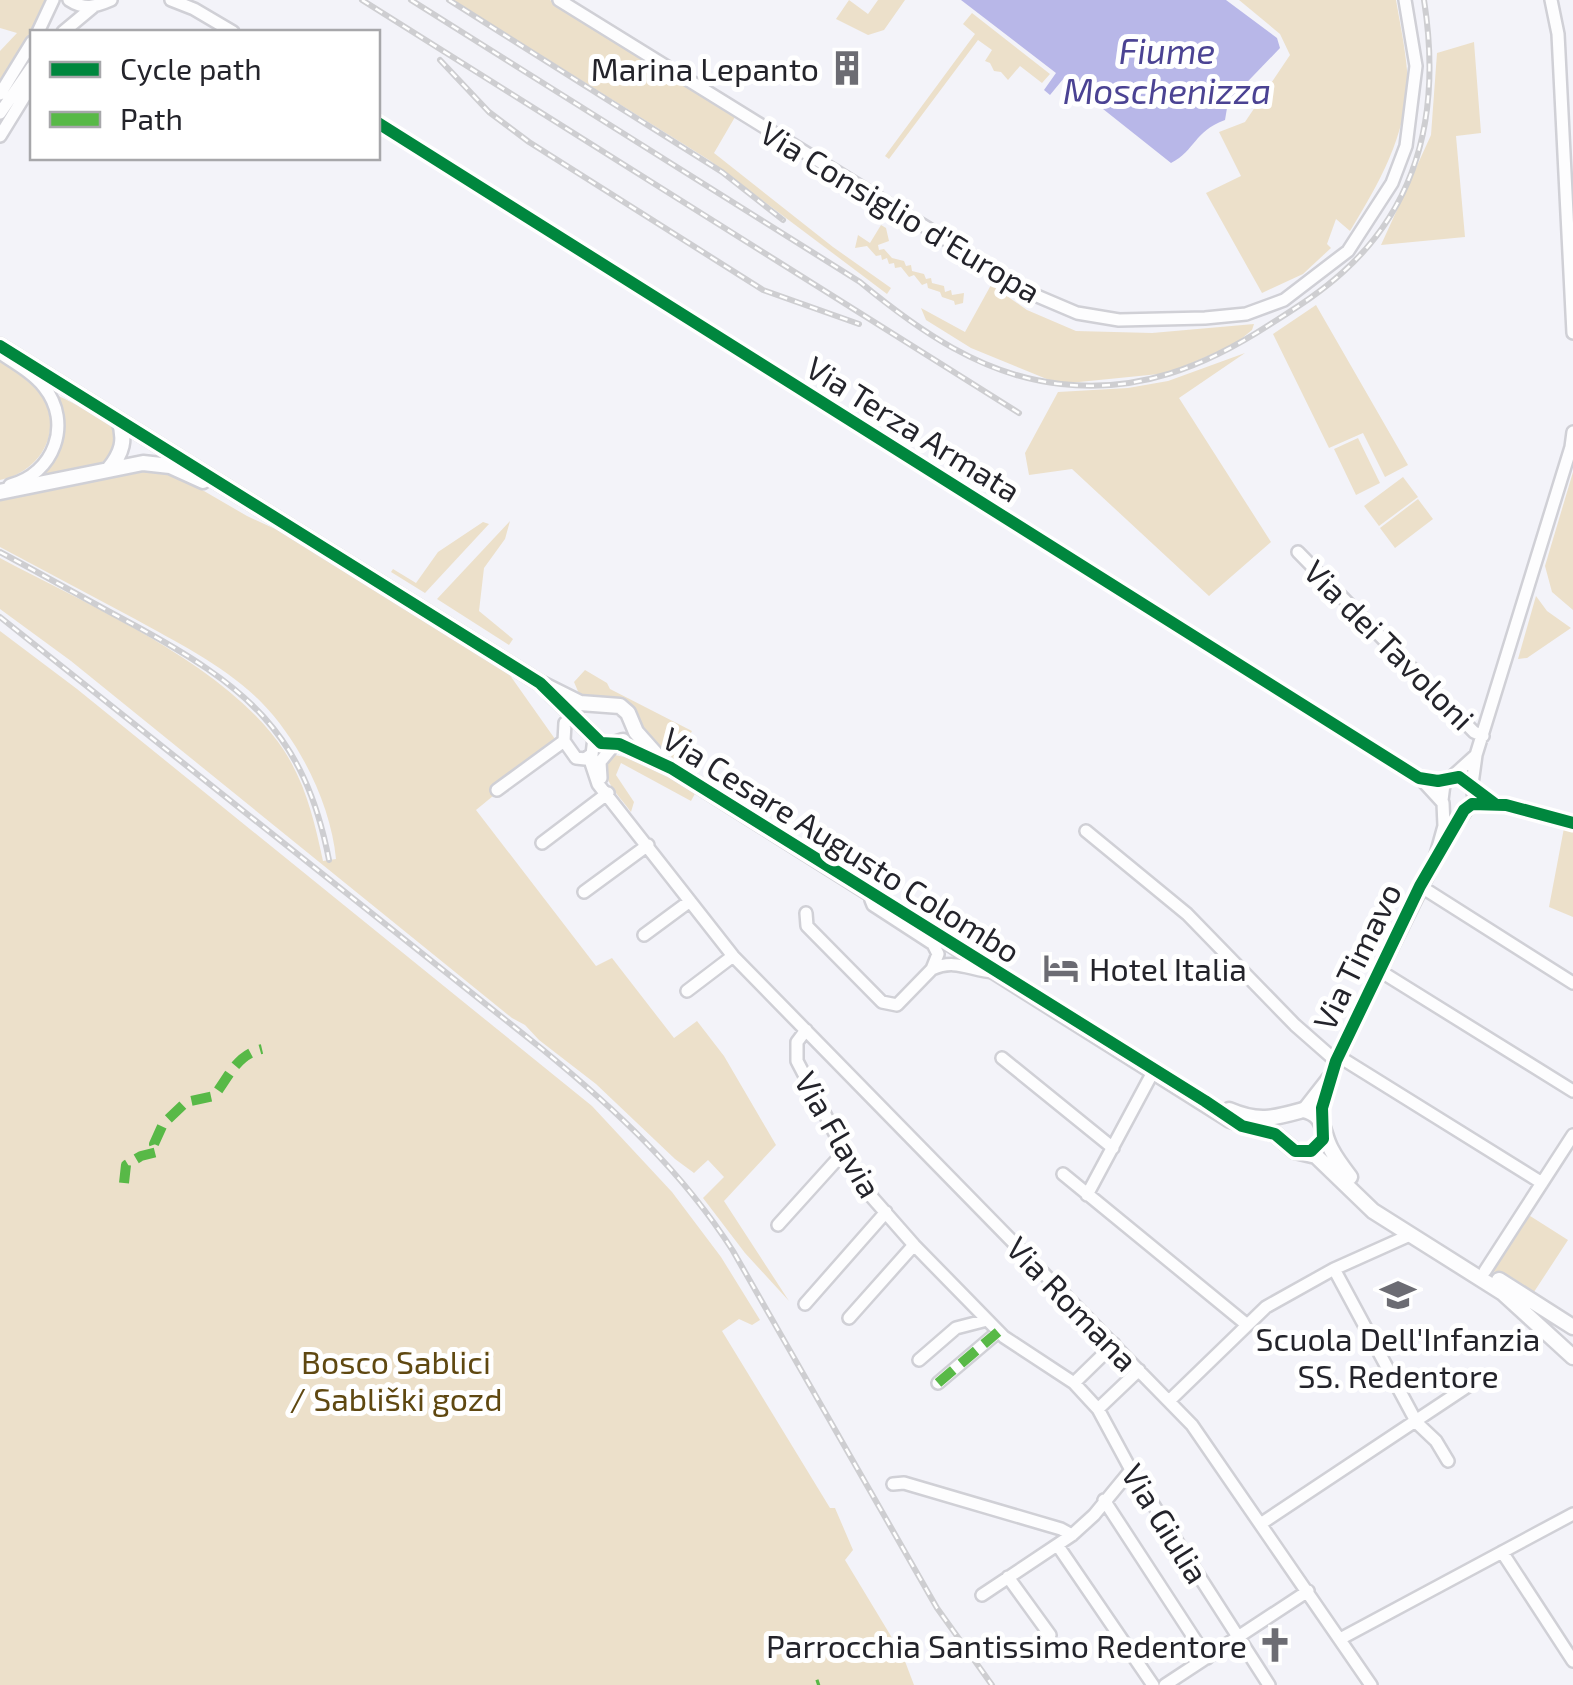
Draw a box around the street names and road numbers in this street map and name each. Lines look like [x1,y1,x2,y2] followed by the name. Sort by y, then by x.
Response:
[754,112,1048,310] street label: Via Consiglio d'Europa
[800,347,1028,509] street label: Via Terza Armata
[1297,551,1483,737] street label: Via dei Tavoloni
[656,718,1028,970] street label: Via Cesare Augusto Colombo
[1304,876,1408,1036] street label: Via Timavo
[788,1064,890,1204] street label: Via Flavia
[1000,1228,1146,1378] street label: Via Romana
[1115,1456,1217,1590] street label: Via Giulia

